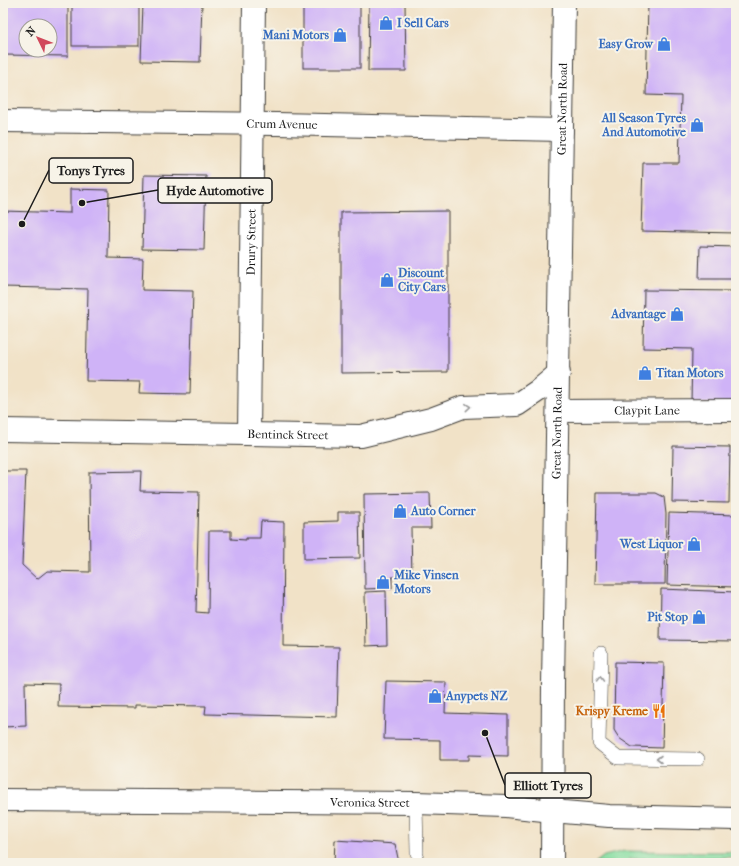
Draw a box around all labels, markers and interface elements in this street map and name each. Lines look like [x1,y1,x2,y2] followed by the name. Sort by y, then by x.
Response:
[378,15,394,31] shop icon: I Sell Cars
[397,16,449,30] place label: I Sell Cars
[18,18,58,58] north arrow
[23,24,39,39] text: N
[332,27,348,43] shop icon: Mani Motors
[262,28,330,42] place label: Mani Motors
[656,36,672,52] shop icon: Easy Grow
[598,37,654,52] place label: Easy Grow
[555,62,570,155] street label: Great North Road
[601,111,687,139] place label: All Season Tyres And Automotive
[246,117,318,132] street label: Crum Avenue
[689,117,705,133] shop icon: All Season Tyres And Automotive
[49,158,133,183] callout: Tonys Tyres
[56,163,125,179] text: Tonys Tyres
[158,178,272,203] callout: Hyde Automotive
[166,183,264,199] text: Hyde Automotive
[244,208,259,276] street label: Drury Street
[398,266,446,295] place label: Discount City Cars
[379,272,395,288] shop icon: Discount City Cars
[669,306,685,322] shop icon: Advantage
[610,307,666,322] place label: Advantage
[637,365,653,381] shop icon: Titan Motors
[655,366,724,380] place label: Titan Motors
[549,386,565,479] street label: Great North Road
[465,403,471,412] one-way arrow
[614,403,680,418] street label: Claypit Lane
[247,427,329,442] street label: Bentinck Street
[392,503,408,519] shop icon: Auto Corner
[410,504,476,518] place label: Auto Corner
[686,536,702,552] shop icon: West Liquor
[619,537,684,552] place label: West Liquor
[393,568,460,596] place label: Mike Vinsen Motors
[375,574,391,590] shop icon: Mike Vinsen Motors
[691,609,707,625] shop icon: Pit Stop
[647,610,688,625] place label: Pit Stop
[596,676,605,682] one-way arrow
[427,688,443,704] shop icon: Anypets NZ
[445,689,509,704] place label: Anypets NZ
[651,703,667,719] restaurant icon: Krispy Kreme
[575,704,648,719] place label: Krispy Kreme
[656,755,662,763] one-way arrow
[505,773,591,798] callout: Elliott Tyres
[513,778,583,794] text: Elliott Tyres
[329,795,411,810] street label: Veronica Street

